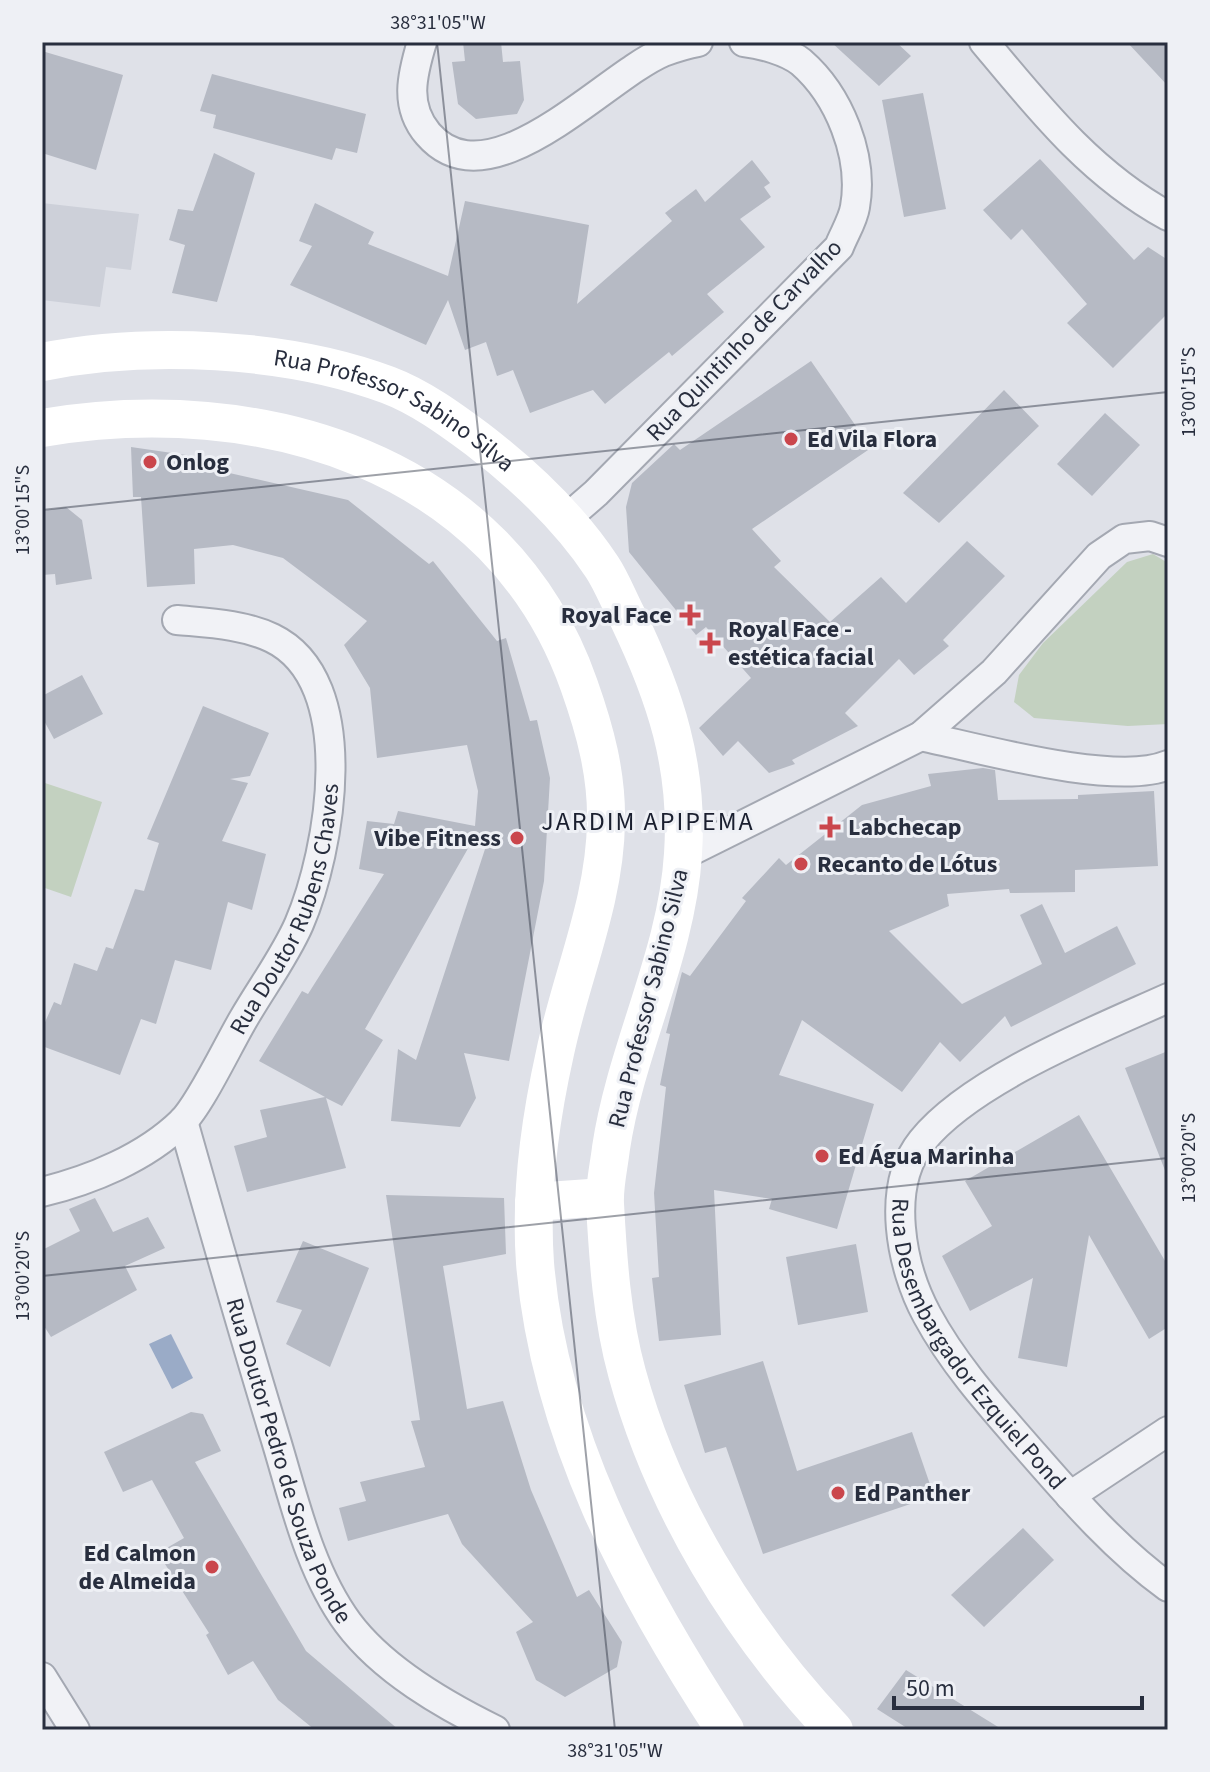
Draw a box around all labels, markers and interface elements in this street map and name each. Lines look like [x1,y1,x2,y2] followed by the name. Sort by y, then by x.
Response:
[390,9,486,37] text: 38°31'05"W
[638,231,851,449] street label: Rua Quintinho de Carvalho
[271,340,522,480] street label: Rua Professor Sabino Silva
[1175,347,1203,437] text: 13°00'15"S
[807,422,937,457] place label: Ed Vila Flora
[782,430,800,448] marker: Ed Vila Flora
[166,445,229,480] place label: Onlog
[141,453,159,471] marker: Onlog
[9,465,37,555] text: 13°00'15"S
[561,598,672,633] place label: Royal Face
[679,604,701,626] marker: Royal Face
[728,612,874,675] place label: Royal Face - estética facial
[699,632,721,654] marker: Royal Face - estética facial
[221,782,348,1041] street label: Rua Doutor Rubens Chaves
[541,803,755,840] district label: JARDIM APIPEMA
[848,810,962,845] place label: Labchecap
[819,816,841,838] marker: Labchecap
[373,821,501,856] place label: Vibe Fitness
[508,829,526,847] marker: Vibe Fitness
[817,847,997,882] place label: Recanto de Lótus
[792,855,810,873] marker: Recanto de Lótus
[599,865,698,1131] street label: Rua Professor Sabino Silva
[1175,1113,1203,1203] text: 13°00'20"S
[838,1139,1014,1174] place label: Ed Água Marinha
[813,1147,831,1165] marker: Ed Água Marinha
[882,1197,1074,1498] street label: Rua Desembargador Ezquiel Pond
[9,1231,37,1321] text: 13°00'20"S
[217,1294,360,1631] street label: Rua Doutor Pedro de Souza Ponde
[854,1476,971,1511] place label: Ed Panther
[829,1484,847,1502] marker: Ed Panther
[78,1536,196,1599] place label: Ed Calmon de Almeida
[203,1558,221,1576] marker: Ed Calmon de Almeida
[894,1660,1142,1710] scale bar
[906,1671,955,1706] text: 50 m
[567,1737,663,1765] text: 38°31'05"W

